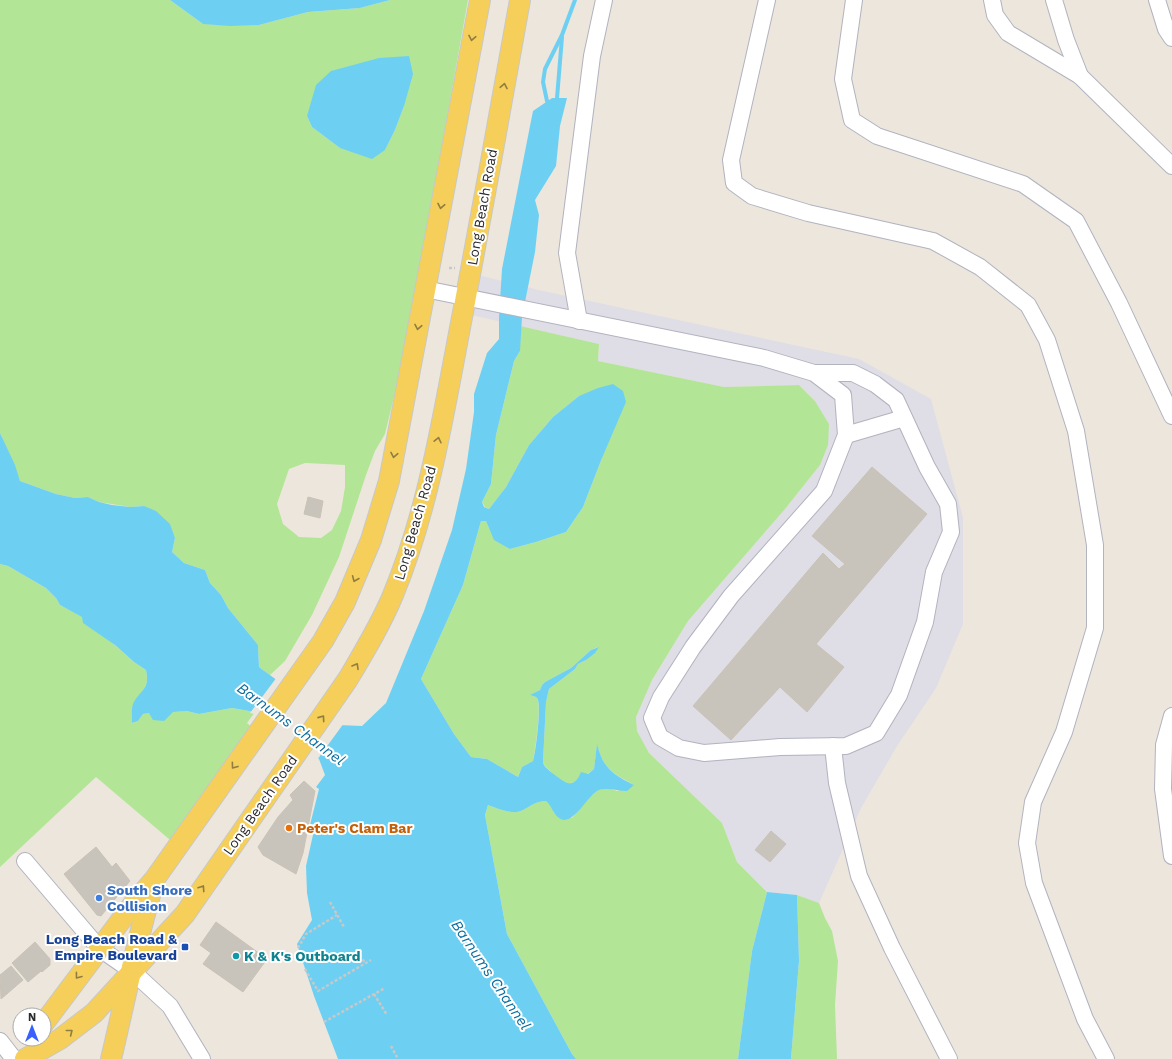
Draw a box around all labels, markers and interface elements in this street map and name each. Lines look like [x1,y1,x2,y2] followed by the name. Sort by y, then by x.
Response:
[469,35,477,41] one-way arrow
[500,83,508,89] one-way arrow
[464,147,500,267] street label: Long Beach Road
[437,202,446,209] one-way arrow
[414,324,423,330] one-way arrow
[433,437,441,443] one-way arrow
[390,452,398,458] one-way arrow
[391,464,439,582] street label: Long Beach Road
[351,575,359,582] one-way arrow
[351,663,358,670] one-way arrow
[234,679,349,769] water label: Barnums Channel
[317,716,324,723] one-way arrow
[220,752,300,858] street label: Long Beach Road
[232,762,239,769] one-way arrow
[297,820,413,836] place label: Peter's Clam Bar
[284,823,294,833] marker: Peter's Clam Bar
[107,882,192,914] place label: South Shore Collision
[197,886,204,893] one-way arrow
[94,893,104,903] marker: South Shore Collision
[448,917,535,1034] water label: Barnums Channel
[46,931,177,963] place label: Long Beach Road & Empire Boulevard
[180,942,190,952] marker: Long Beach Road & Empire Boulevard
[244,948,360,964] place label: K & K's Outboard
[231,951,241,961] marker: K & K's Outboard
[76,972,83,979] one-way arrow
[12,1007,52,1047] north arrow
[28,1011,36,1024] text: N
[65,1029,72,1036] one-way arrow

